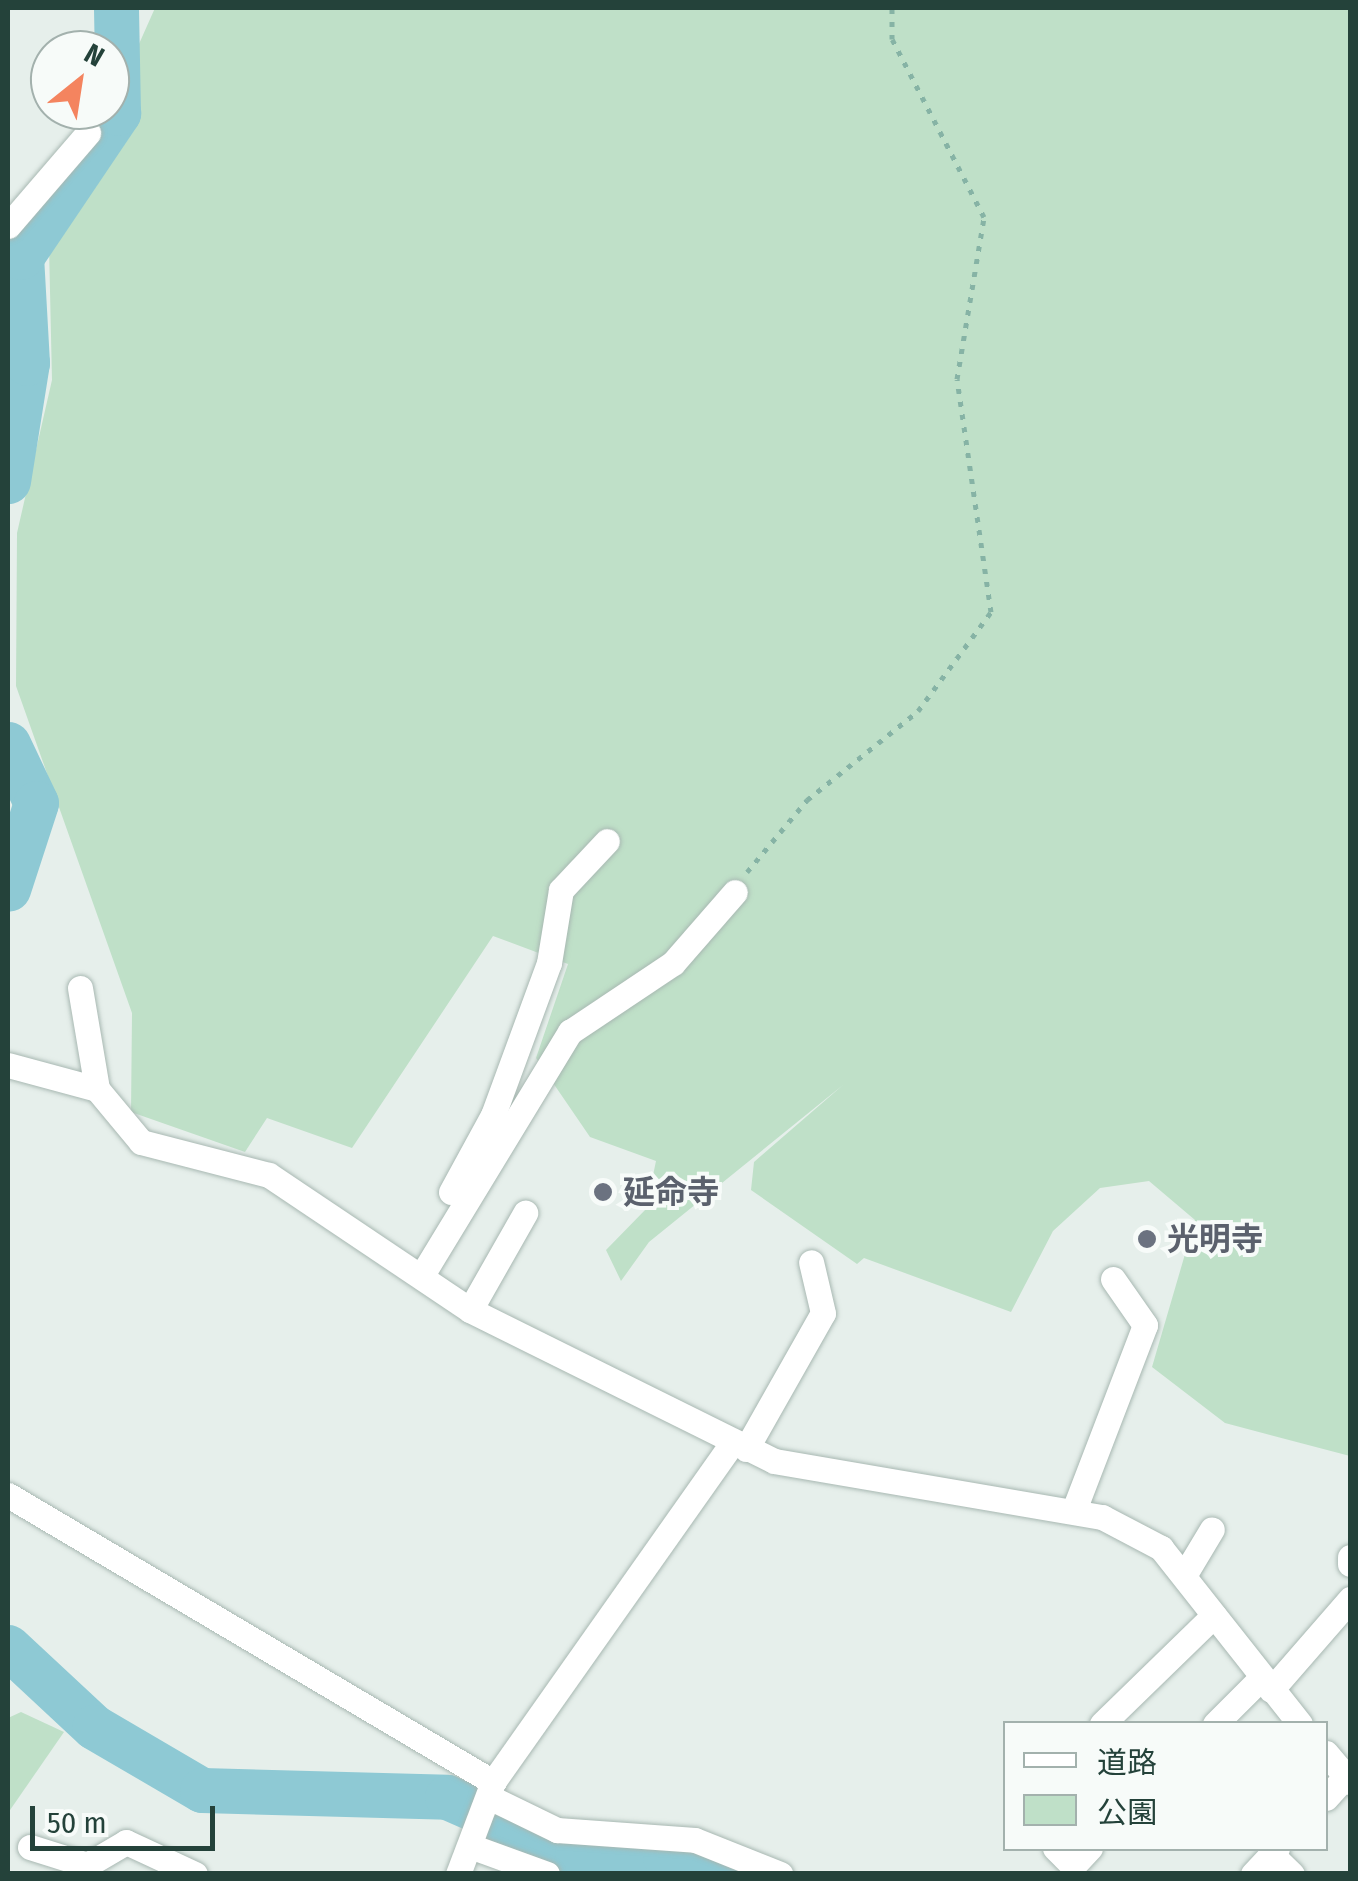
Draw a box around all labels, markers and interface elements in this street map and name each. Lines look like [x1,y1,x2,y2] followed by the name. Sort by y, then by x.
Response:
[30,30,130,130] north arrow
[79,37,110,74] text: N
[623,1173,719,1211] place label: 延命寺
[592,1181,614,1203] marker: 延命寺
[1167,1220,1263,1258] place label: 光明寺
[1136,1228,1158,1250] marker: 光明寺
[1003,1721,1328,1851] legend
[1097,1745,1157,1781] text: 道路
[35,1786,220,1848] scale bar
[1097,1795,1157,1831] text: 公園
[47,1805,107,1841] text: 50 m

